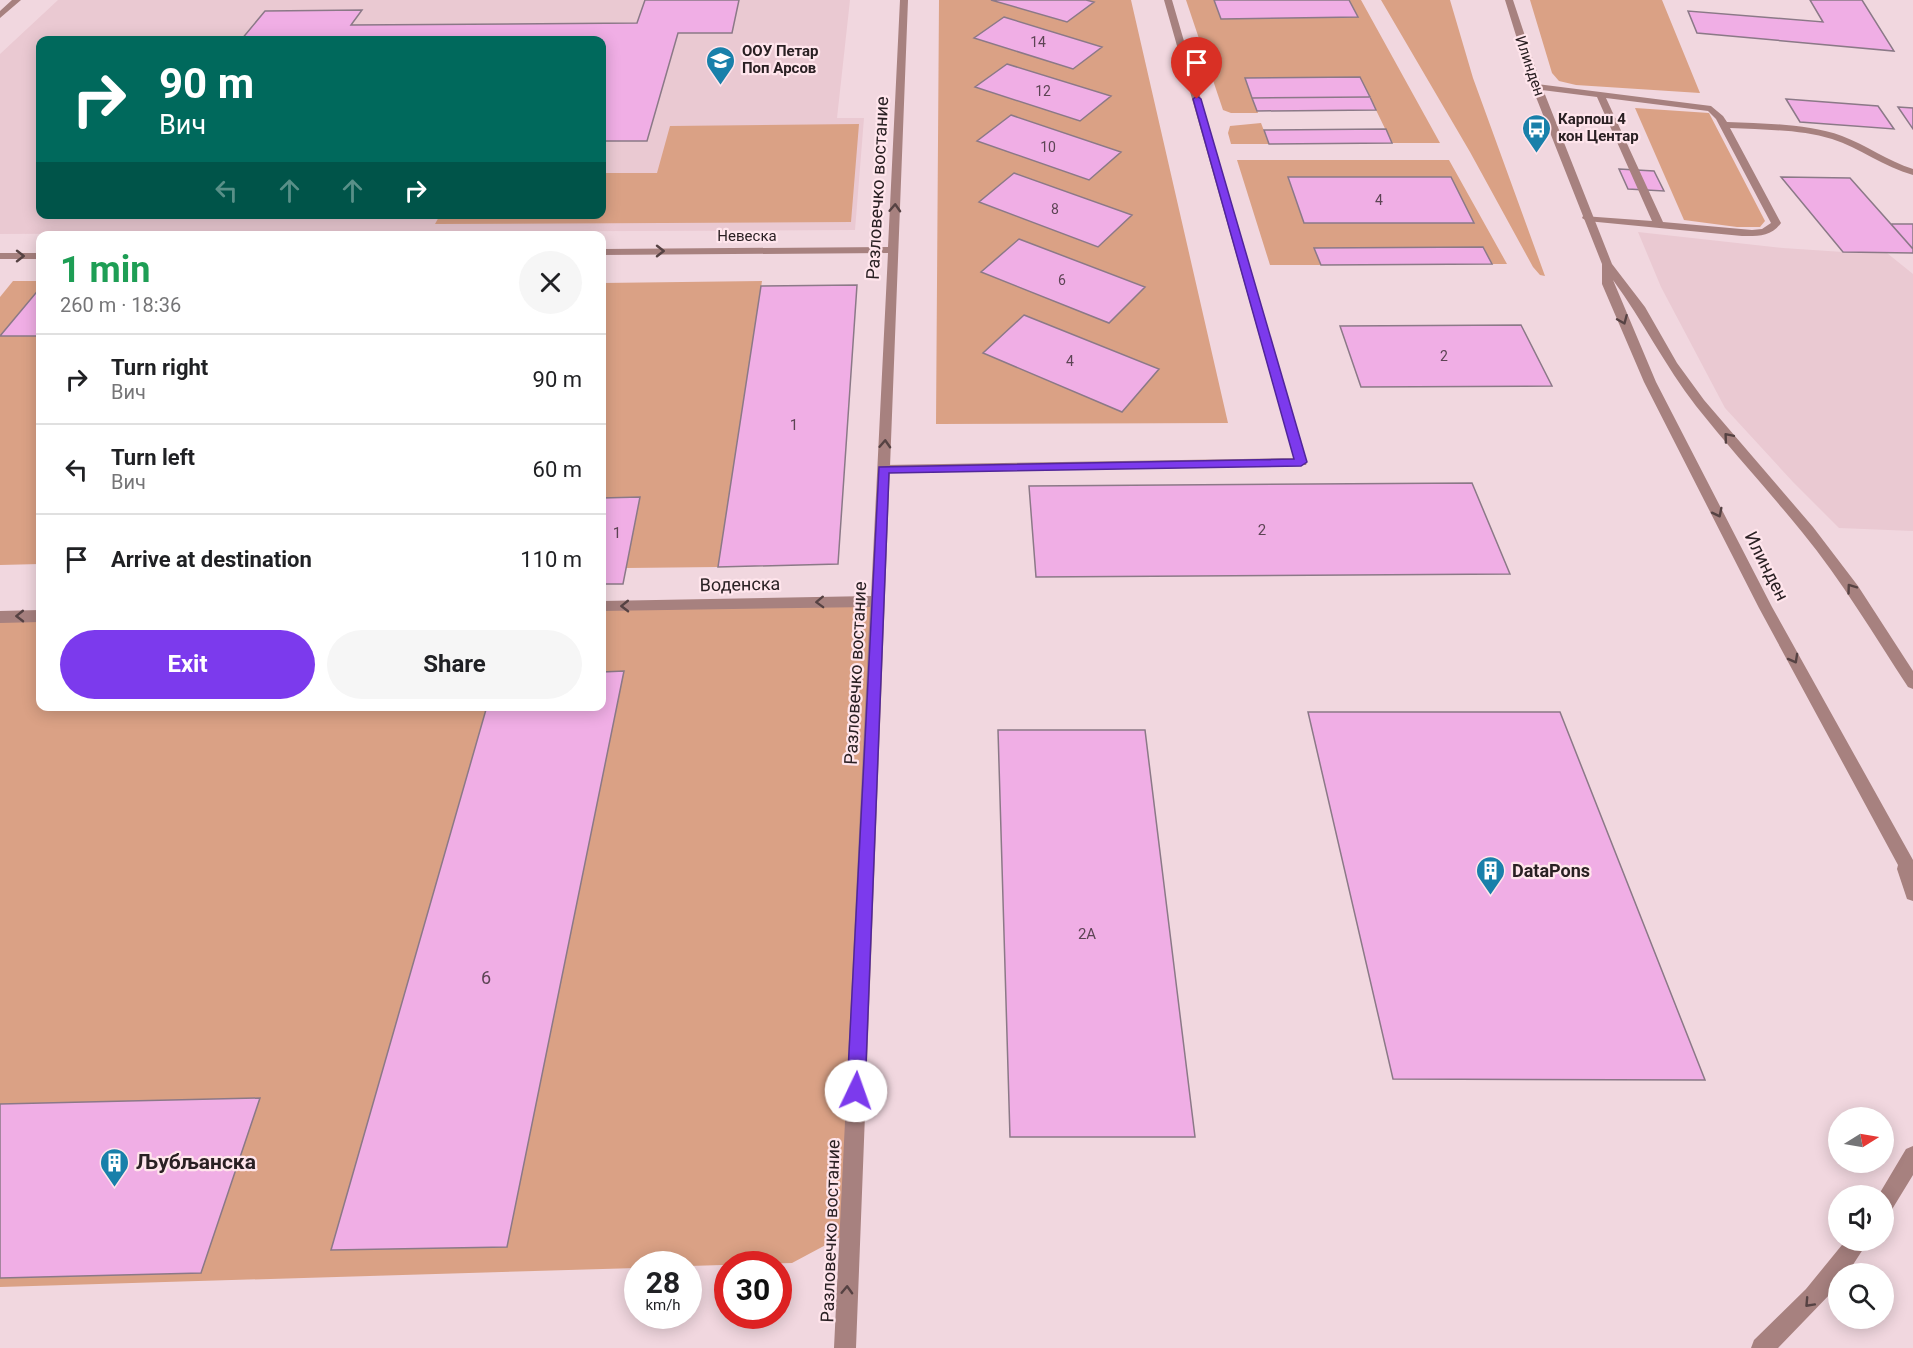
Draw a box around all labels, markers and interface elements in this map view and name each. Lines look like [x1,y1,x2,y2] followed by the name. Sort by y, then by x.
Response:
[1030,34,1046,50] house number: 14
[1511,34,1549,98] street label: Илинден
[1171,37,1222,99] pin
[742,42,819,77] place label: ООУ Петар Поп Арсов
[705,44,737,86] school or university icon: ООУ Петар Поп Арсов
[1180,46,1213,79] icon: arrive
[159,59,254,108] text: 90 m
[60,60,138,138] icon: right
[1035,83,1051,99] house number: 12
[862,96,892,280] street label: Разловечко востание
[159,109,206,141] text: Вич
[1558,110,1639,145] place label: Карпош 4 кон Центар
[1521,112,1553,154] bus stop icon: Карпош 4 кон Центар
[1040,139,1056,155] house number: 10
[210,174,243,207] icon: left
[273,174,306,207] icon: ahead
[336,174,369,207] icon: ahead
[399,174,432,207] icon: right
[1375,192,1383,208] house number: 4
[1051,201,1059,217] house number: 8
[889,203,902,212] one-way arrow
[717,227,777,245] street label: Невеска
[655,245,664,257] one-way arrow
[60,249,151,291] text: 1 min
[16,250,25,262] one-way arrow
[519,251,582,314] button: close
[1058,272,1066,288] house number: 6
[60,293,181,317] text: 260 m · 18:36
[1616,313,1628,324] one-way arrow
[1440,348,1448,364] house number: 2
[1066,353,1074,369] house number: 4
[111,355,208,380] text: Turn right
[60,363,93,396] icon: right
[533,367,582,392] text: 90 m
[111,380,146,404] text: Вич
[790,416,798,434] house number: 1
[1725,433,1736,444] one-way arrow
[878,440,891,449] one-way arrow
[111,445,195,470] text: Turn left
[60,453,93,486] icon: left
[533,457,582,482] text: 60 m
[111,470,146,494] text: Вич
[1711,507,1722,518] one-way arrow
[1258,521,1266,539] house number: 2
[613,524,621,542] house number: 1
[1741,528,1793,604] street label: Илинден
[60,543,93,576] icon: arrive
[111,547,312,572] text: Arrive at destination
[520,547,582,572] text: 110 m
[700,573,780,595] street label: Воденска
[840,581,870,765] street label: Разловечко востание
[1848,584,1859,595] one-way arrow
[815,596,824,609] one-way arrow
[620,599,629,612] one-way arrow
[16,610,25,622] one-way arrow
[60,630,315,699] button: Exit
[327,630,582,699] button: Share
[1787,653,1798,663] one-way arrow
[1475,854,1507,896] building icon: DataPons
[1512,860,1590,881] place label: DataPons
[1078,925,1096,943] house number: 2А
[481,967,491,988] house number: 6
[824,1059,888,1123] position arrow
[1828,1107,1894,1173] north arrow
[1828,1107,1894,1329] map controls
[816,1139,844,1323] street label: Разловечко востание
[99,1146,131,1188] building icon: Љубљанска
[136,1150,256,1174] place label: Љубљанска
[1828,1185,1894,1251] button: sound
[714,1251,792,1329] speed limit sign: 30
[1828,1263,1894,1329] button: search
[646,1265,680,1300] text: 28
[841,1285,854,1294] one-way arrow
[645,1296,681,1314] text: km/h
[1805,1296,1816,1306] one-way arrow

